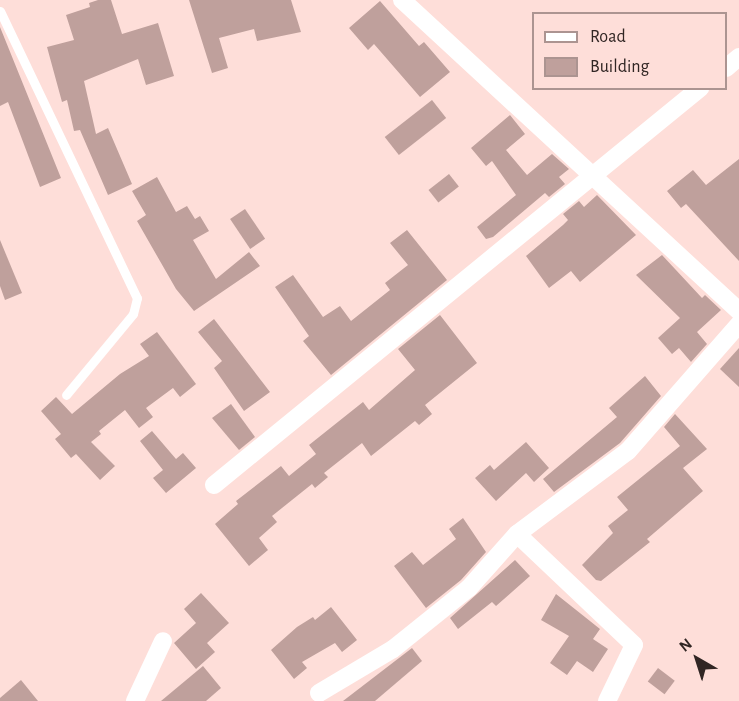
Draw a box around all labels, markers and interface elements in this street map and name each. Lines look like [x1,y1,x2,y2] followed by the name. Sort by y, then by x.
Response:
[532,12,727,90] legend
[590,28,626,46] text: Road
[590,58,649,76] text: Building
[667,629,727,689] north arrow
[676,635,695,655] text: N

